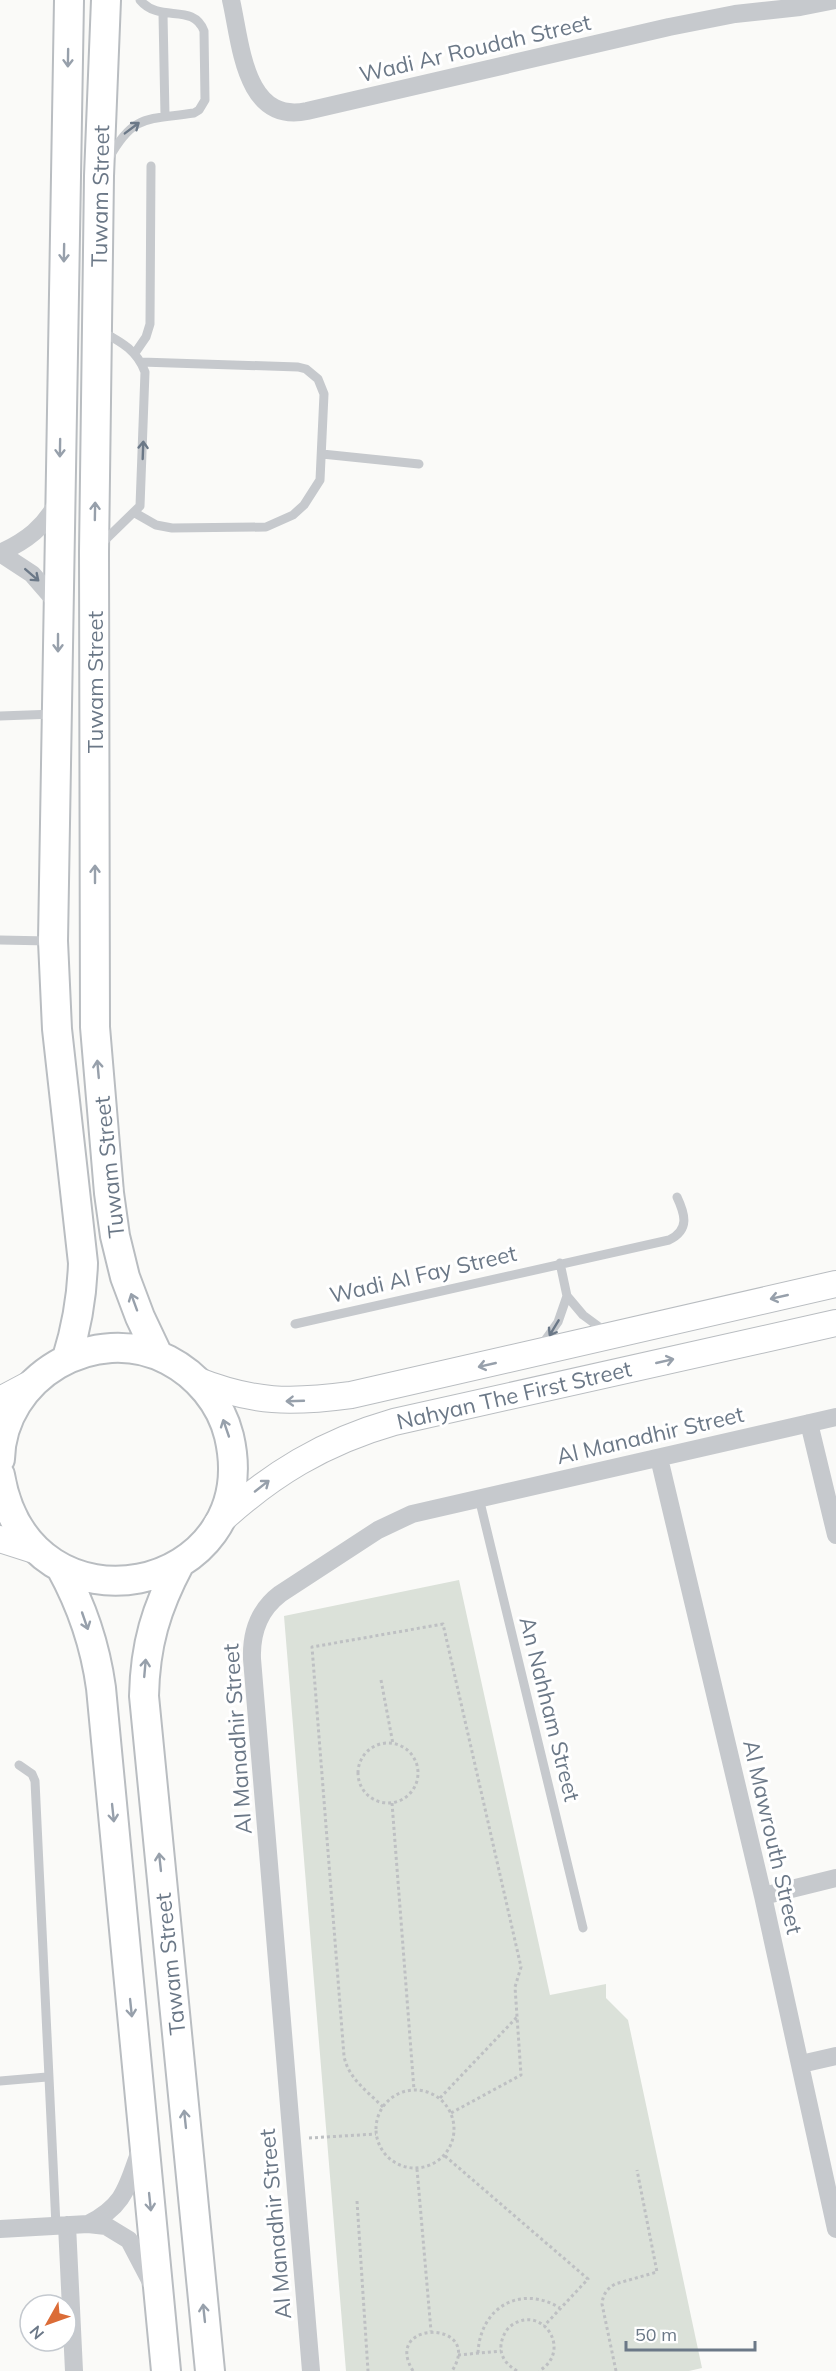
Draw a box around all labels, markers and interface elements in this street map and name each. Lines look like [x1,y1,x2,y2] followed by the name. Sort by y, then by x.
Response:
[357,8,594,88] street label: Wadi Ar Roudah Street
[62,48,74,68] one-way arrow
[123,122,139,134] one-way arrow
[85,124,115,267] street label: Tuwam Street
[58,243,70,263] one-way arrow
[54,438,66,458] one-way arrow
[137,440,148,460] one-way arrow
[89,502,101,522] one-way arrow
[24,568,39,582] one-way arrow
[81,611,109,753] street label: Tuwam Street
[52,633,63,653] one-way arrow
[89,865,101,885] one-way arrow
[93,1059,104,1079] one-way arrow
[88,1094,130,1239] street label: Tuwam Street
[327,1239,519,1309] street label: Wadi Al Fay Street
[770,1292,789,1304] one-way arrow
[128,1293,139,1312] one-way arrow
[548,1319,560,1336] one-way arrow
[394,1354,634,1436] street label: Nahyan The First Street
[655,1355,675,1366] one-way arrow
[477,1359,496,1371] one-way arrow
[286,1395,306,1406] one-way arrow
[554,1400,747,1470] street label: Al Manadhir Street
[220,1419,231,1438] one-way arrow
[253,1479,269,1492] one-way arrow
[81,1611,92,1630] one-way arrow
[514,1614,587,1805] street label: An Nahham Street
[216,1642,258,1835] street label: Al Manadhir Street
[140,1658,151,1678] one-way arrow
[737,1737,809,1937] street label: Al Mawrouth Street
[108,1803,119,1823] one-way arrow
[154,1853,165,1872] one-way arrow
[149,1891,191,2036] street label: Tawam Street
[126,1997,137,2017] one-way arrow
[179,2109,190,2129] one-way arrow
[253,2127,297,2320] street label: Al Manadhir Street
[145,2191,156,2211] one-way arrow
[18,2293,78,2353] north arrow
[198,2303,209,2323] one-way arrow
[626,2314,755,2352] scale bar
[25,2322,48,2344] text: N
[635,2323,677,2346] text: 50 m

